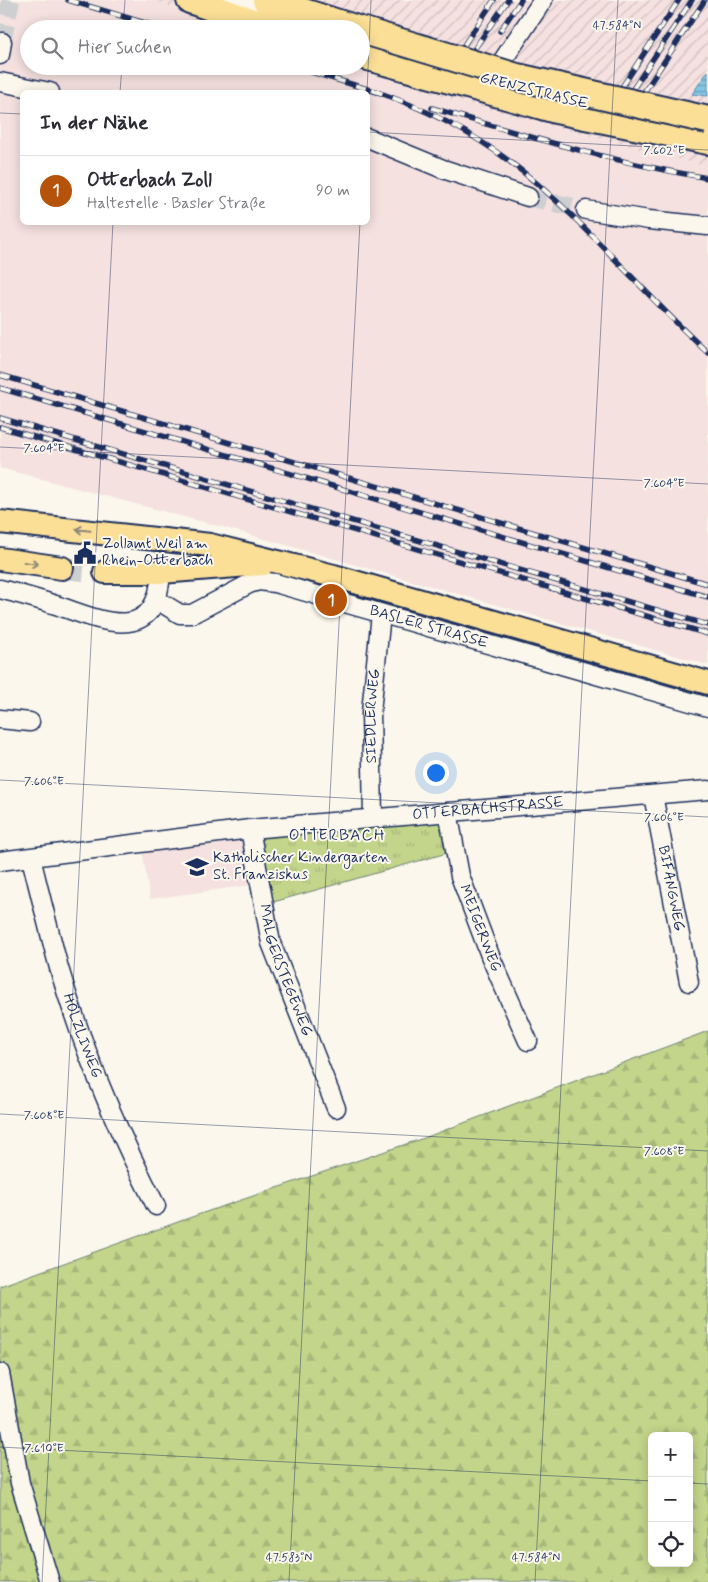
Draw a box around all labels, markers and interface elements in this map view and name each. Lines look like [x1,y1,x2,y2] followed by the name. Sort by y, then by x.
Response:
[593,18,641,34] text: 47.584°N
[20,20,370,75] search box
[38,34,66,62] icon: search
[78,35,172,60] text: Hier suchen
[478,68,591,114] street label: GRENZSTRASSE
[40,109,148,137] text: In der Nähe
[643,143,685,159] text: 7.602°E
[87,168,212,193] text: Otterbach Zoll
[52,180,60,201] text: 1
[316,180,350,201] text: 90 m
[87,193,266,214] text: Haltestelle · Basler Straße
[23,441,65,457] text: 7.604°E
[643,476,685,492] text: 7.604°E
[75,525,91,535] one-way arrow
[102,534,214,571] place label: Zollamt Weil am Rhein-Otterbach
[72,540,98,566] public building icon: Zollamt Weil am Rhein-Otterbach
[23,559,39,569] one-way arrow
[315,581,347,619] pin: 1
[367,601,491,654] street label: BASLER STRASSE
[361,668,385,764] street label: SIEDLERWEG
[423,760,449,786] your location
[24,774,64,790] text: 7.606°E
[412,792,565,825] street label: OTTERBACHSTRASSE
[644,810,684,826] text: 7.606°E
[289,825,385,846] district label: OTTERBACH
[653,844,689,933] street label: BIFANGWEG
[213,848,390,885] place label: Katholischer Kindergarten St. Franziskus
[184,854,210,880] school or university icon: Katholischer Kindergarten St. Franziskus
[454,882,506,975] street label: MEIGERWEG
[254,902,317,1039] street label: MALGERSTEGEWEG
[57,991,106,1081] street label: HÖLZLIWEG
[24,1108,64,1124] text: 7.608°E
[644,1144,684,1160] text: 7.608°E
[648,1432,693,1567] map controls
[648,1432,693,1477] button: +
[24,1441,64,1457] text: 7.610°E
[648,1477,693,1522] button: −
[648,1522,693,1567] button: locate
[266,1550,312,1566] text: 47.583°N
[512,1550,560,1566] text: 47.584°N

